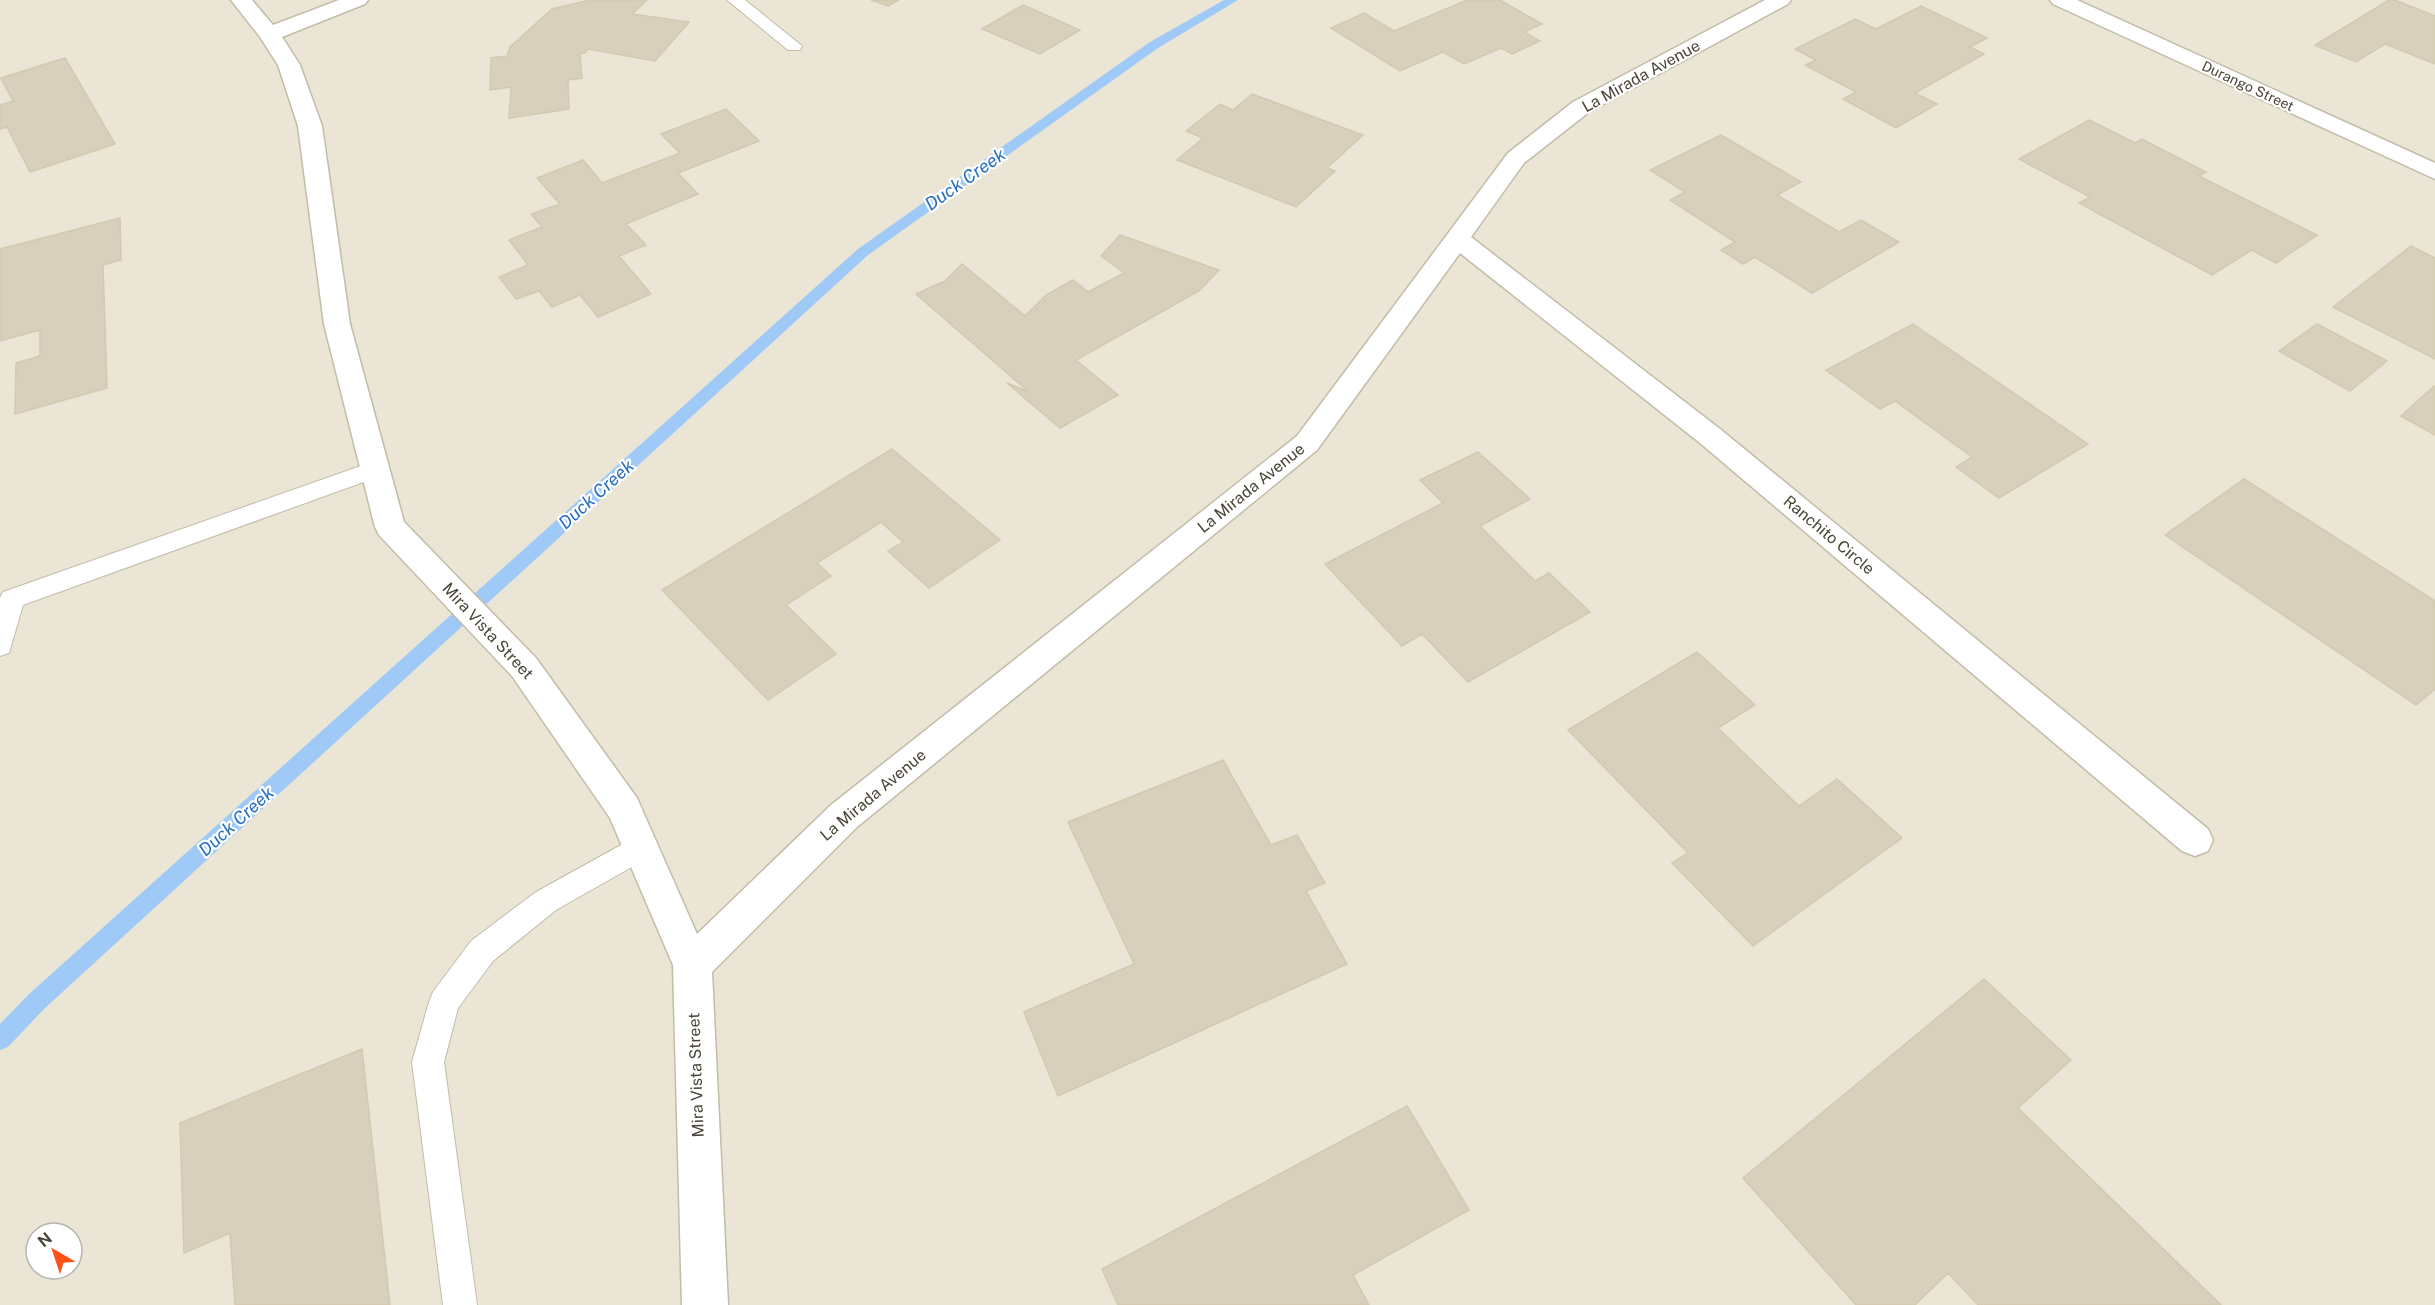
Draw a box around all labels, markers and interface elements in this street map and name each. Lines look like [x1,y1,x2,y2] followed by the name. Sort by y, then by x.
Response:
[1579,36,1703,116] street label: La Mirada Avenue
[2199,58,2297,114] street label: Durango Street
[921,143,1010,214] water label: Duck Creek
[1194,439,1308,537] street label: La Mirada Avenue
[554,455,638,533] water label: Duck Creek
[1780,492,1878,578] street label: Ranchito Circle
[438,579,538,683] street label: Mira Vista Street
[816,745,930,845] street label: La Mirada Avenue
[194,782,278,860] water label: Duck Creek
[684,1012,708,1138] street label: Mira Vista Street
[24,1221,84,1281] north arrow
[34,1228,56,1251] text: N

